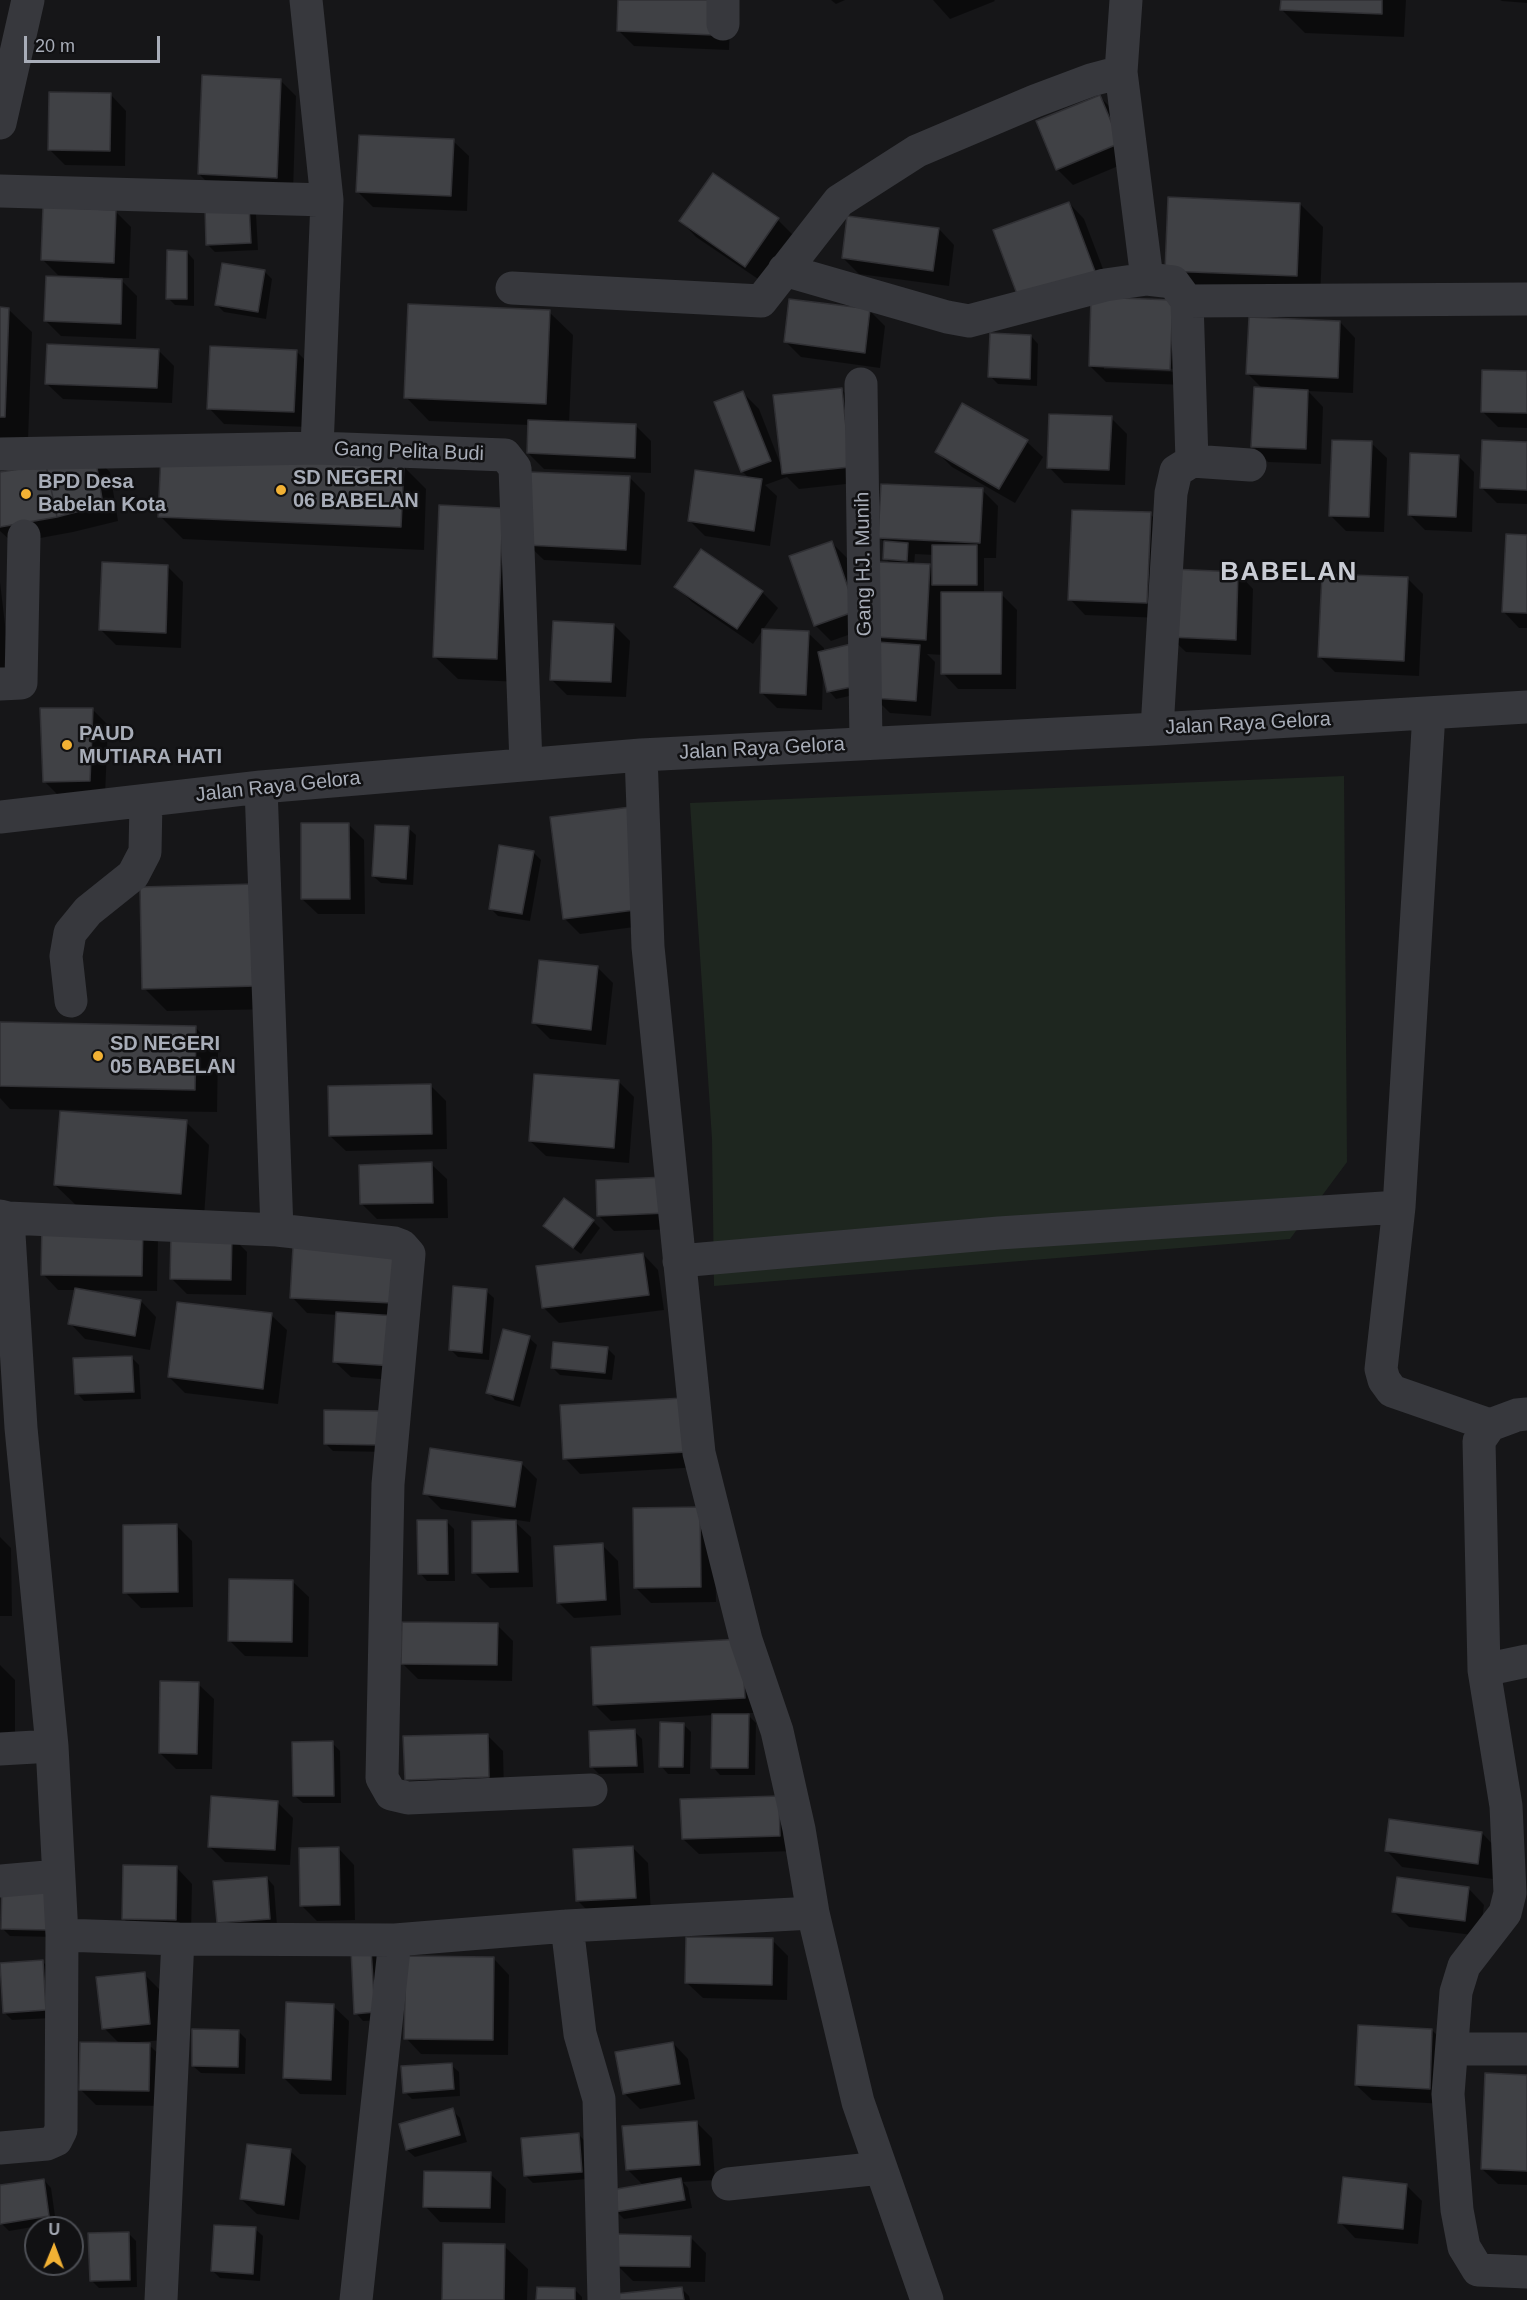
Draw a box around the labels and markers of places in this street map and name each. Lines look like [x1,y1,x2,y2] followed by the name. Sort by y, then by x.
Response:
[293,466,419,513] place label: SD NEGERI 06 BABELAN
[38,470,166,517] place label: BPD Desa Babelan Kota
[274,483,288,497] marker: SD NEGERI 06 BABELAN
[19,487,33,501] marker: BPD Desa Babelan Kota
[79,722,222,769] place label: PAUD MUTIARA HATI
[60,738,74,752] marker: PAUD MUTIARA HATI
[110,1032,236,1079] place label: SD NEGERI 05 BABELAN
[91,1049,105,1063] marker: SD NEGERI 05 BABELAN

